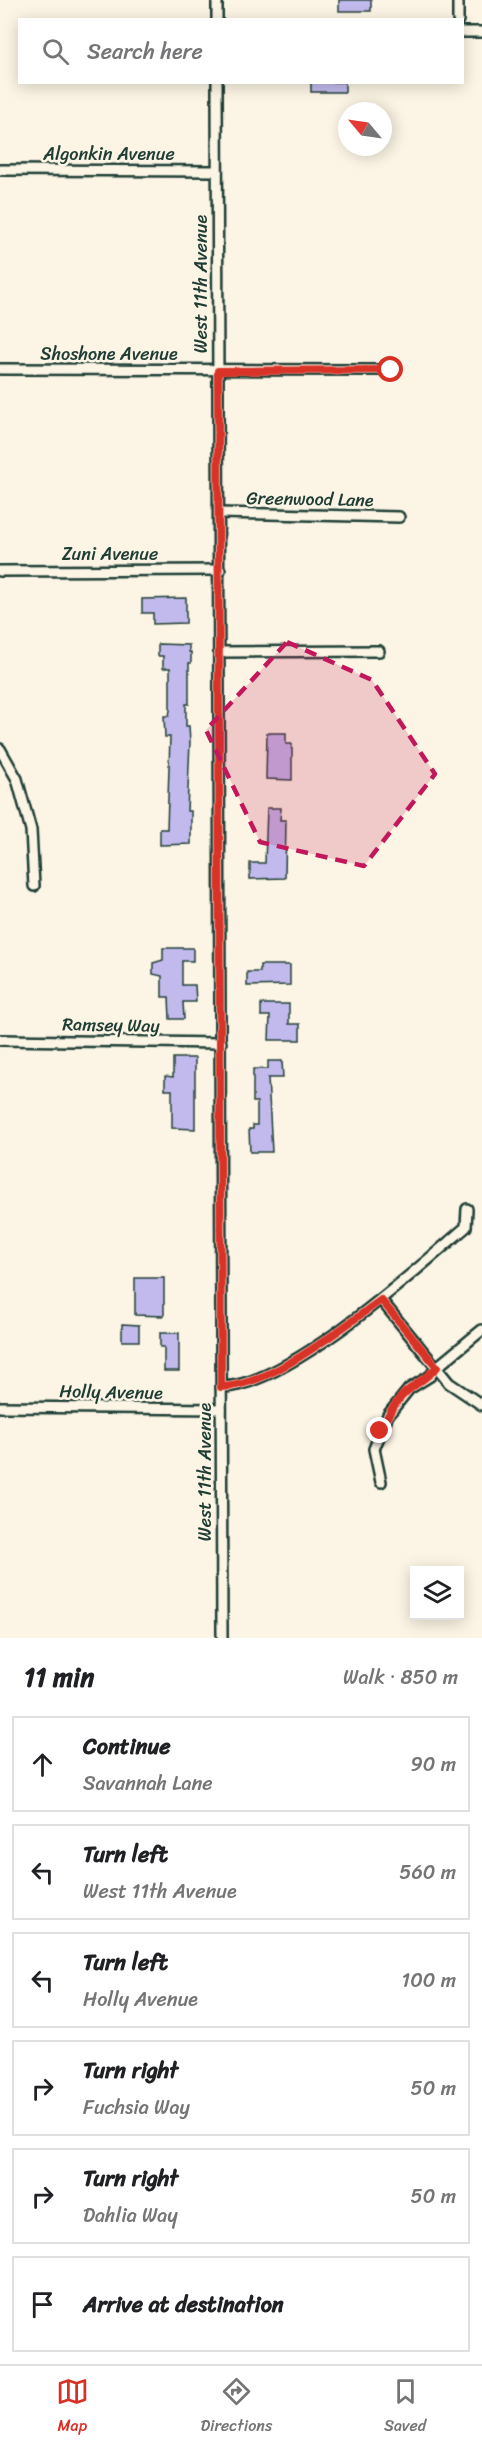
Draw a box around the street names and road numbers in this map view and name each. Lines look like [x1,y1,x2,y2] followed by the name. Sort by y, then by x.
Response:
[42,138,175,170] street label: Algonkin Avenue
[185,215,217,353] street label: West 11th Avenue
[40,338,178,370] street label: Shoshone Avenue
[246,482,374,516] street label: Greenwood Lane
[62,538,158,570] street label: Zuni Avenue
[62,1008,161,1042] street label: Ramsey Way
[59,1375,163,1409] street label: Holly Avenue
[189,1403,221,1541] street label: West 11th Avenue

